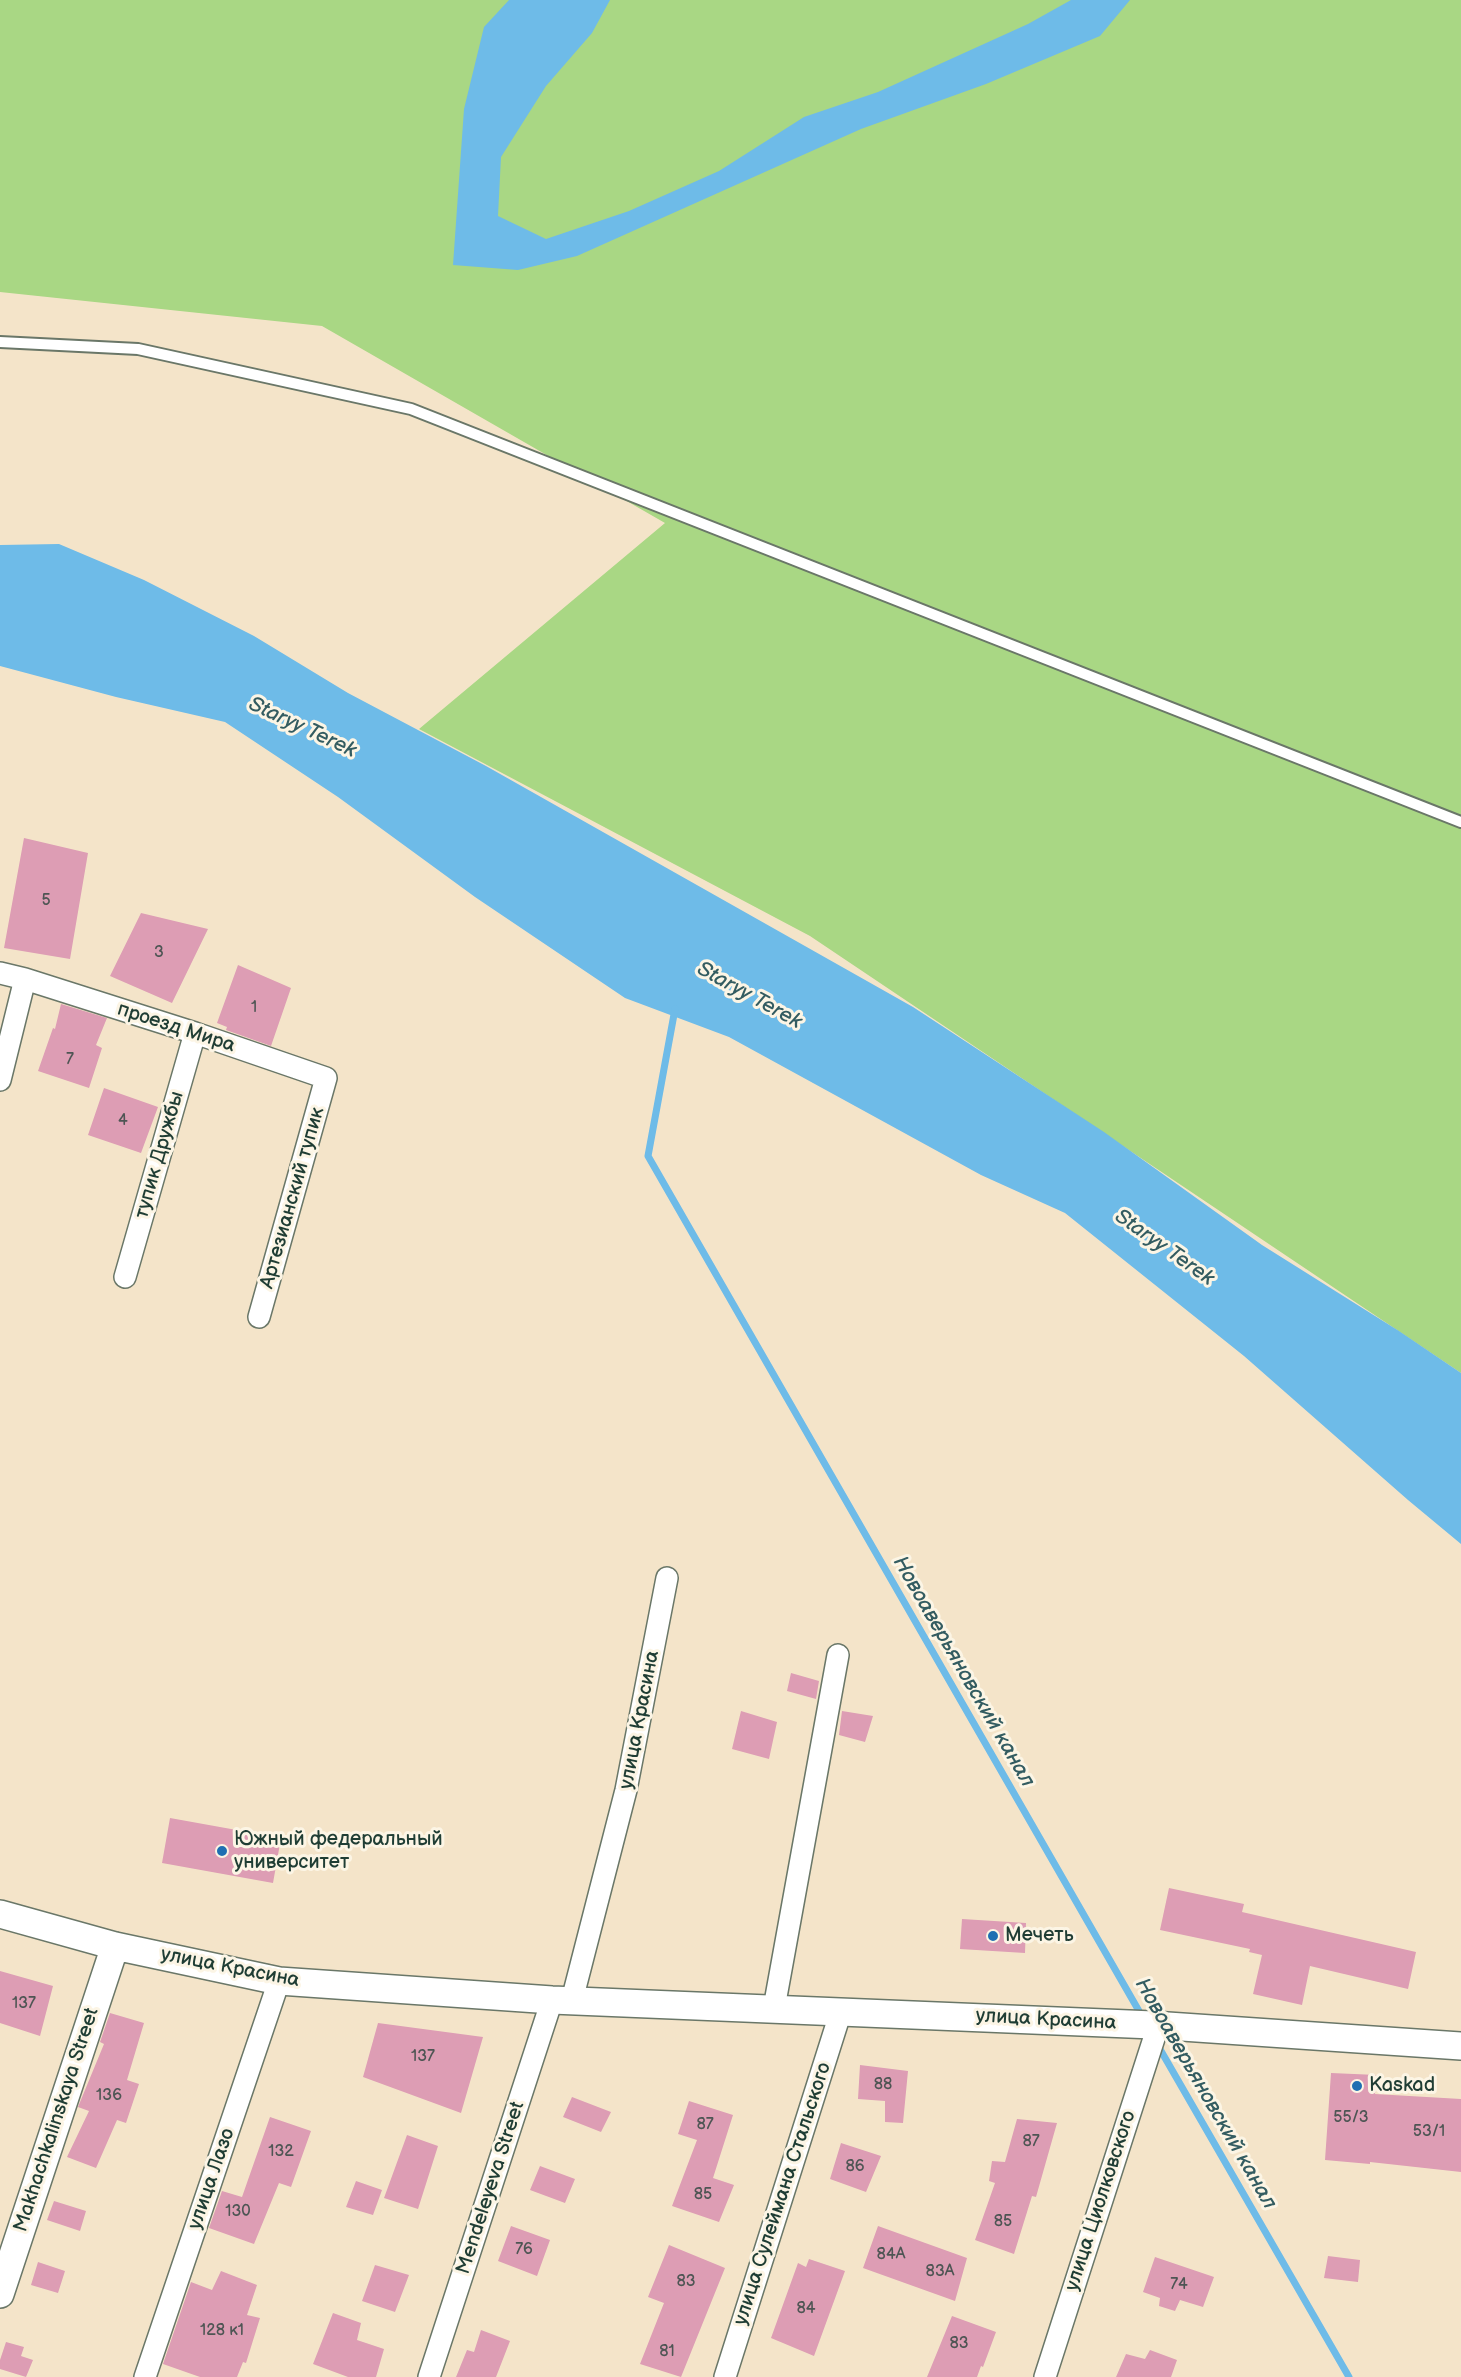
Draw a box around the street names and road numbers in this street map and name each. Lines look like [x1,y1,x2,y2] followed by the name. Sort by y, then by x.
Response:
[114,998,238,1058] street label: проезд Мира
[130,1089,190,1221] street label: тупик Дружбы
[256,1104,330,1292] street label: Артезианский тупик
[615,1649,665,1791] street label: улица Красина
[159,1943,301,1993] street label: улица Красина
[975,2004,1117,2036] street label: улица Красина
[9,2005,105,2235] street label: Makhachkalinskaya Street
[729,2060,837,2328] street label: улица Сулеймана Стальского
[452,2099,530,2277] street label: Mendeleyeva Street
[1060,2108,1142,2294] street label: улица Циолковского
[184,2125,240,2233] street label: улица Лазо

